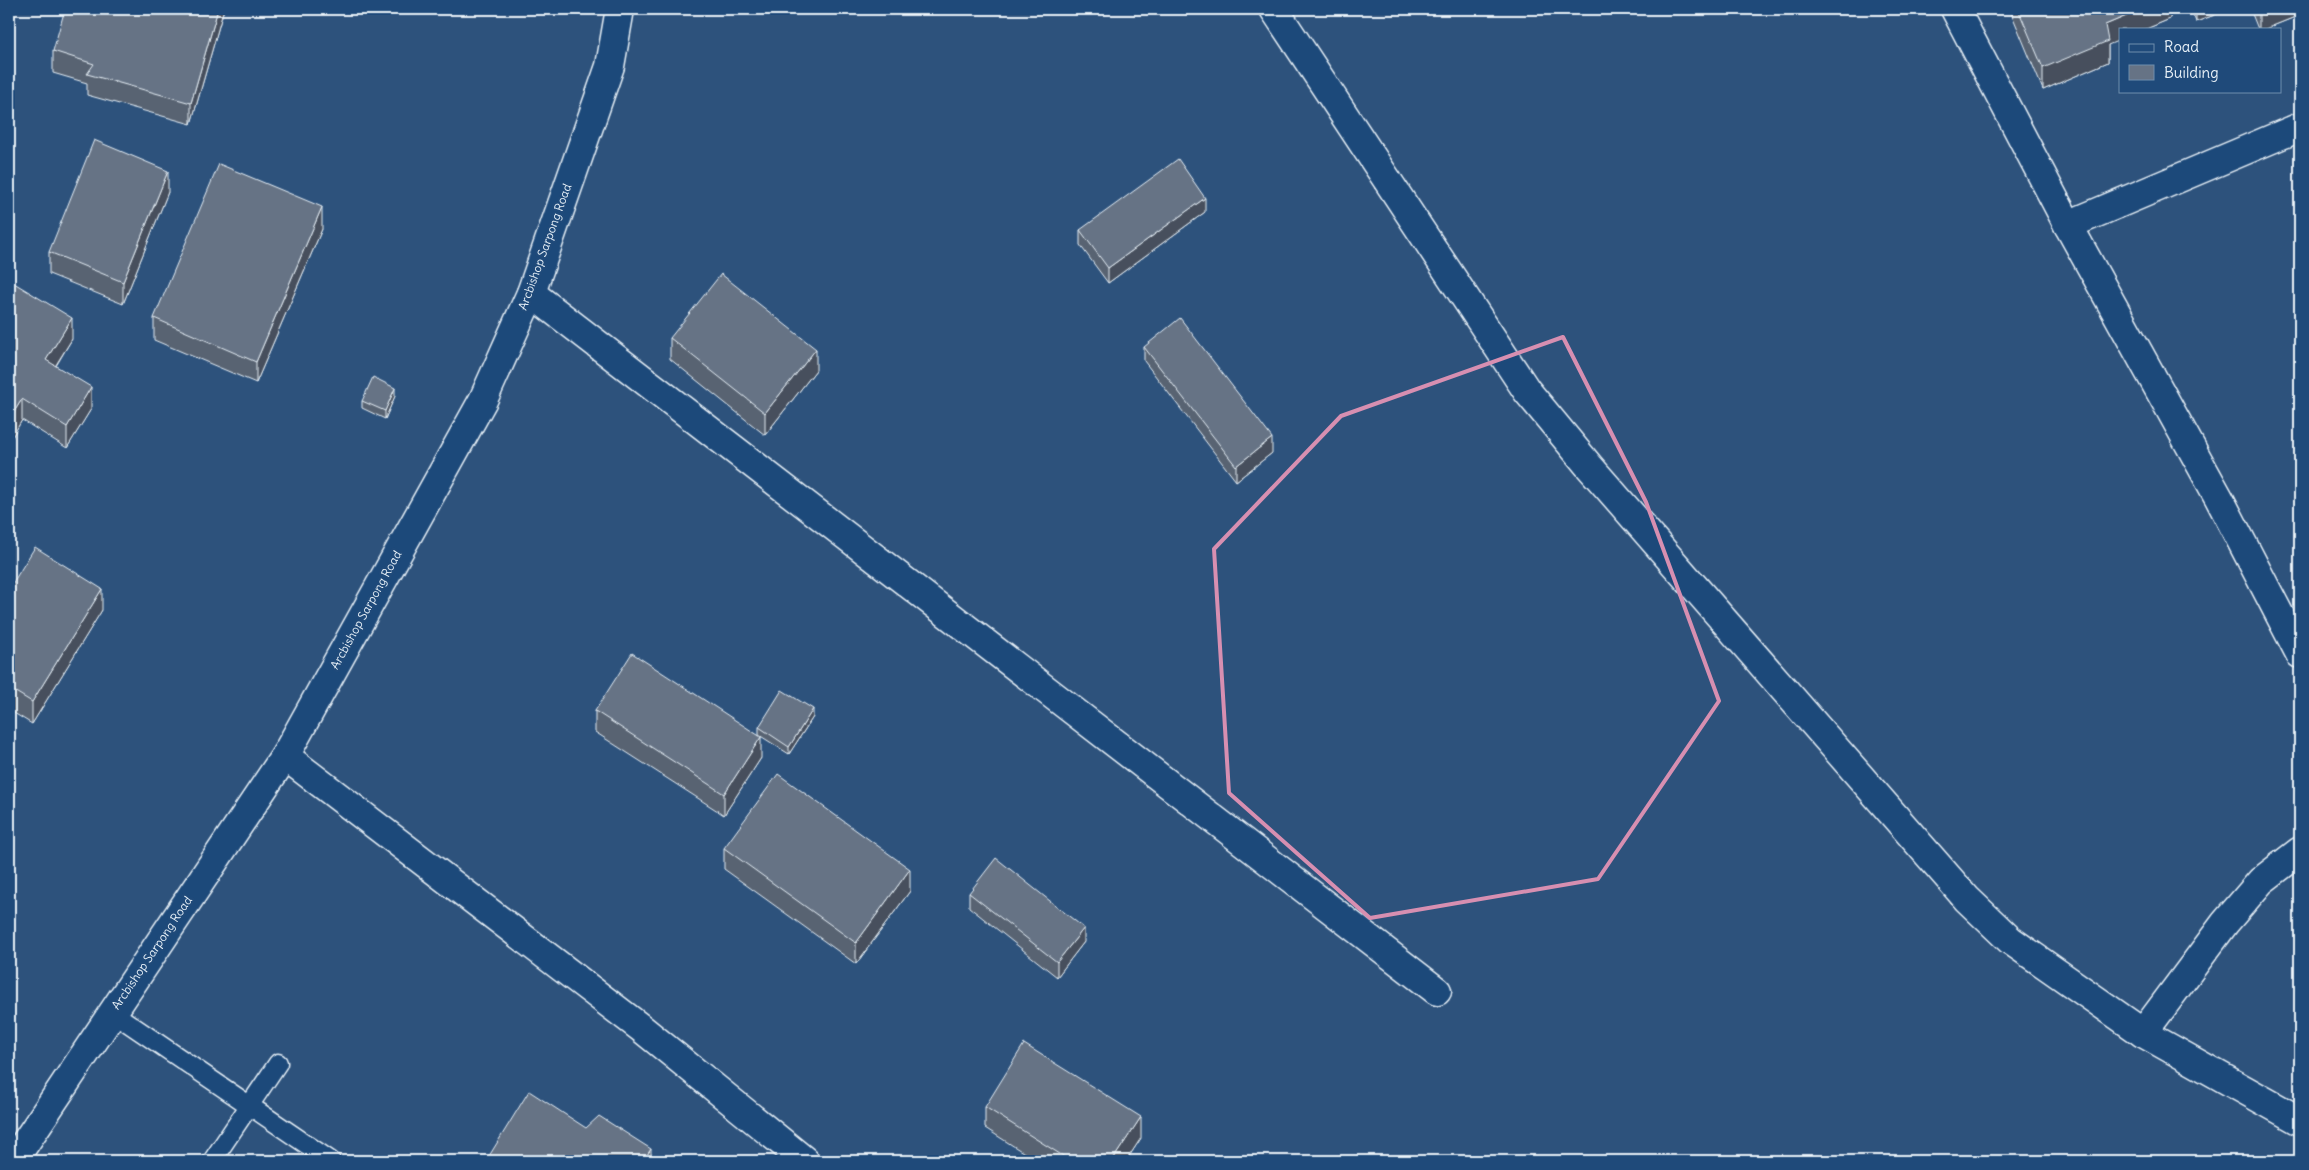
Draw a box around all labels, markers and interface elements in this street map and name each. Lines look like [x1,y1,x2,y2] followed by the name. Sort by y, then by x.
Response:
[2119,28,2282,92] legend
[2164,37,2199,56] text: Road
[2164,63,2219,82] text: Building
[515,182,574,312] street label: Arcbishop Sarpong Road
[327,548,404,672] street label: Arcbishop Sarpong Road
[108,893,195,1012] street label: Arcbishop Sarpong Road

